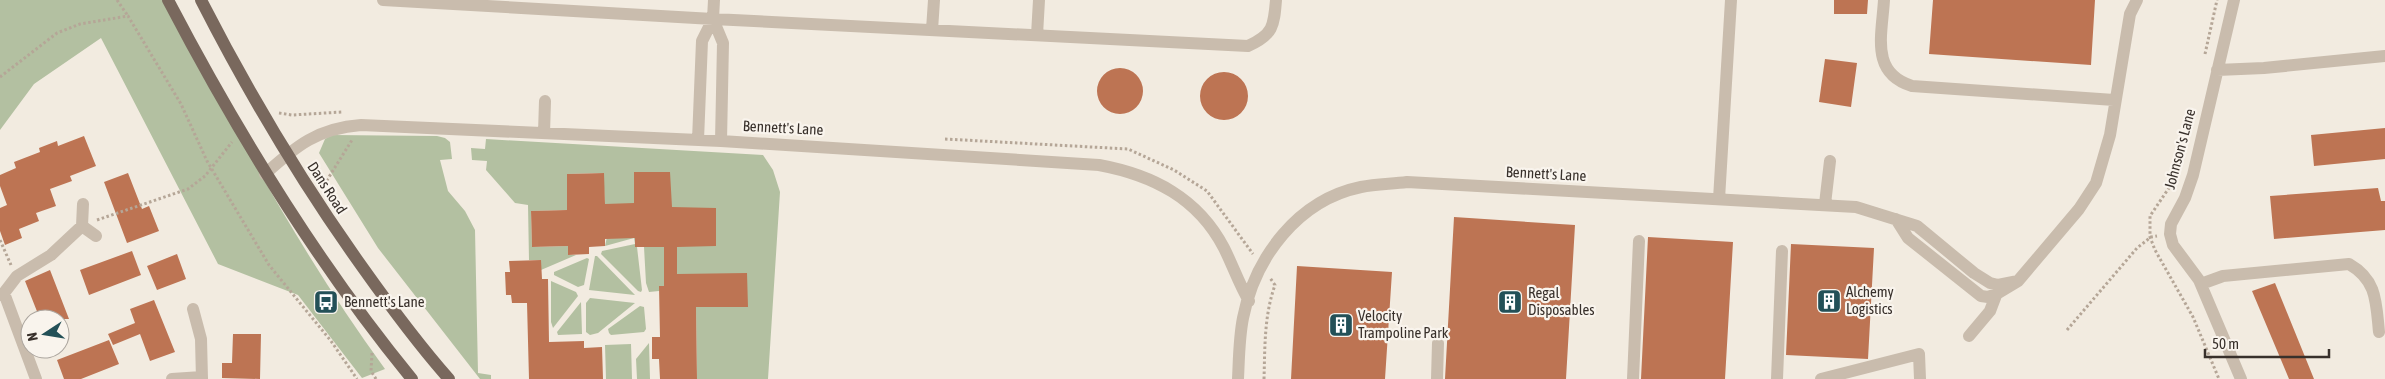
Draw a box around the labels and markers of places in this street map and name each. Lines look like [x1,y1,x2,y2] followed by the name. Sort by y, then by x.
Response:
[1846,283,1894,317] place label: Alchemy Logistics
[1528,284,1595,318] place label: Regal Disposables
[1816,288,1842,314] building icon: Alchemy Logistics
[313,289,339,315] bus stop icon: Bennett's Lane
[1497,289,1523,315] building icon: Regal Disposables
[344,293,425,310] place label: Bennett's Lane
[1358,307,1449,341] place label: Velocity Trampoline Park
[1328,312,1354,338] building icon: Velocity Trampoline Park

